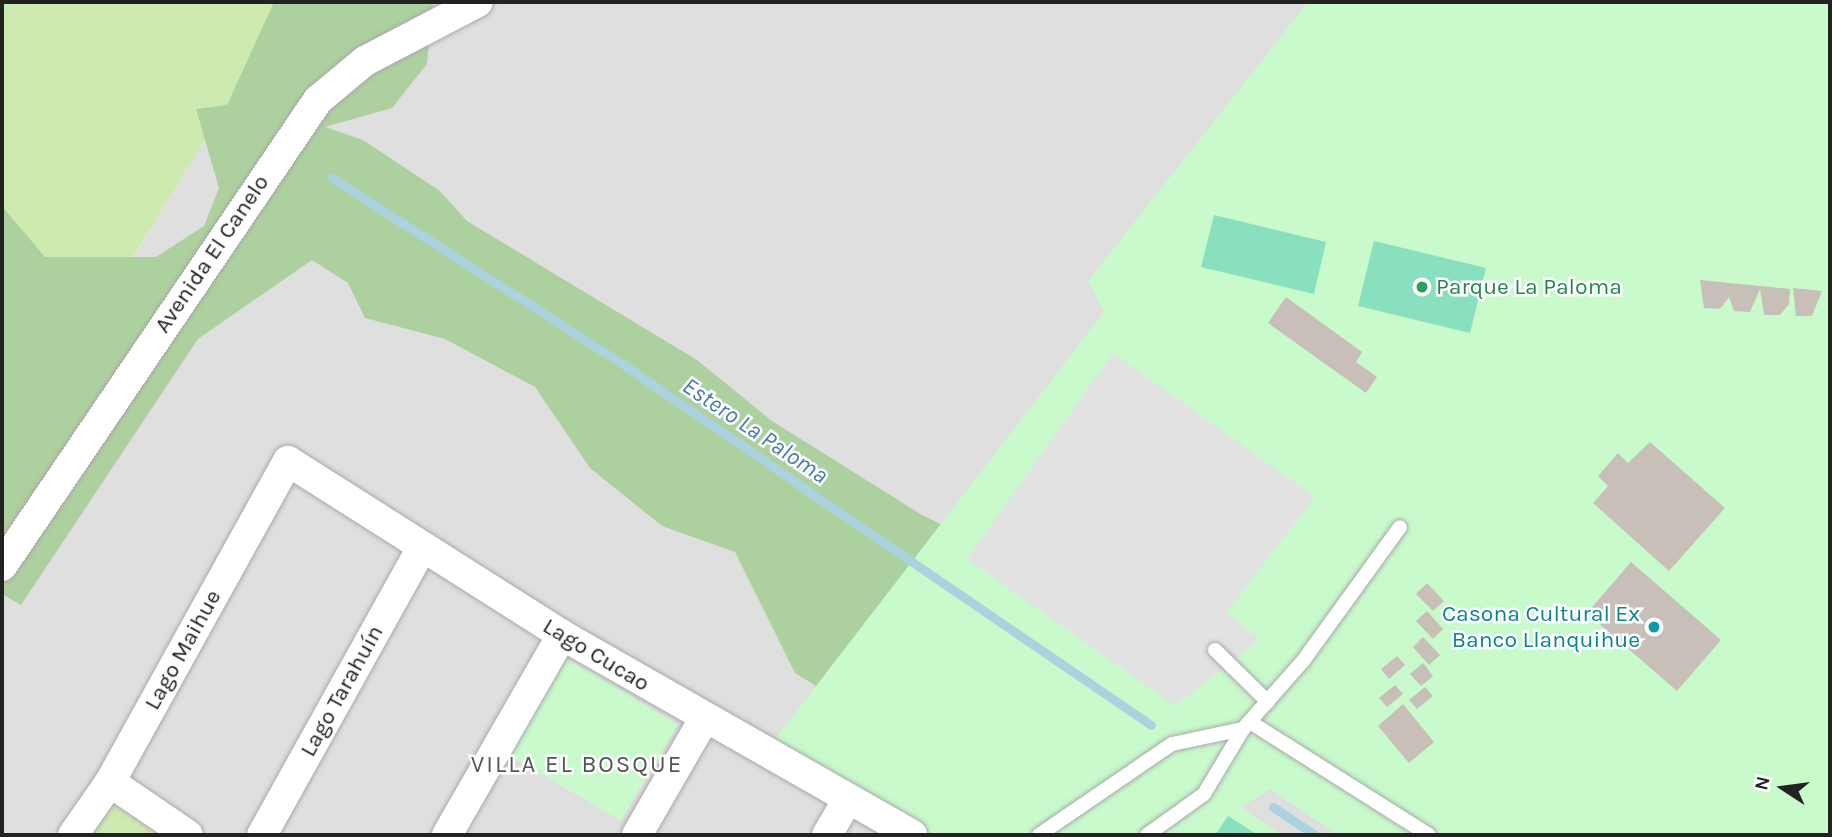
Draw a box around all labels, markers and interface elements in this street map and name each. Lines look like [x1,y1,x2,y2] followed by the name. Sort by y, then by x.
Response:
[149,170,275,338] street label: Avenida El Canelo
[1436,273,1622,301] place label: Parque La Paloma
[1414,279,1430,295] marker: Parque La Paloma
[677,372,833,490] water label: Estero La Paloma
[139,585,227,715] street label: Lago Maihue
[1442,600,1640,654] place label: Casona Cultural Ex Banco Llanquihue
[538,612,654,698] street label: Lago Cucao
[1646,619,1662,635] marker: Casona Cultural Ex Banco Llanquihue
[295,620,389,762] street label: Lago Tarahuín
[473,751,681,779] district label: VILLA EL BOSQUE
[1748,753,1818,823] north arrow
[1750,774,1775,792] text: N

